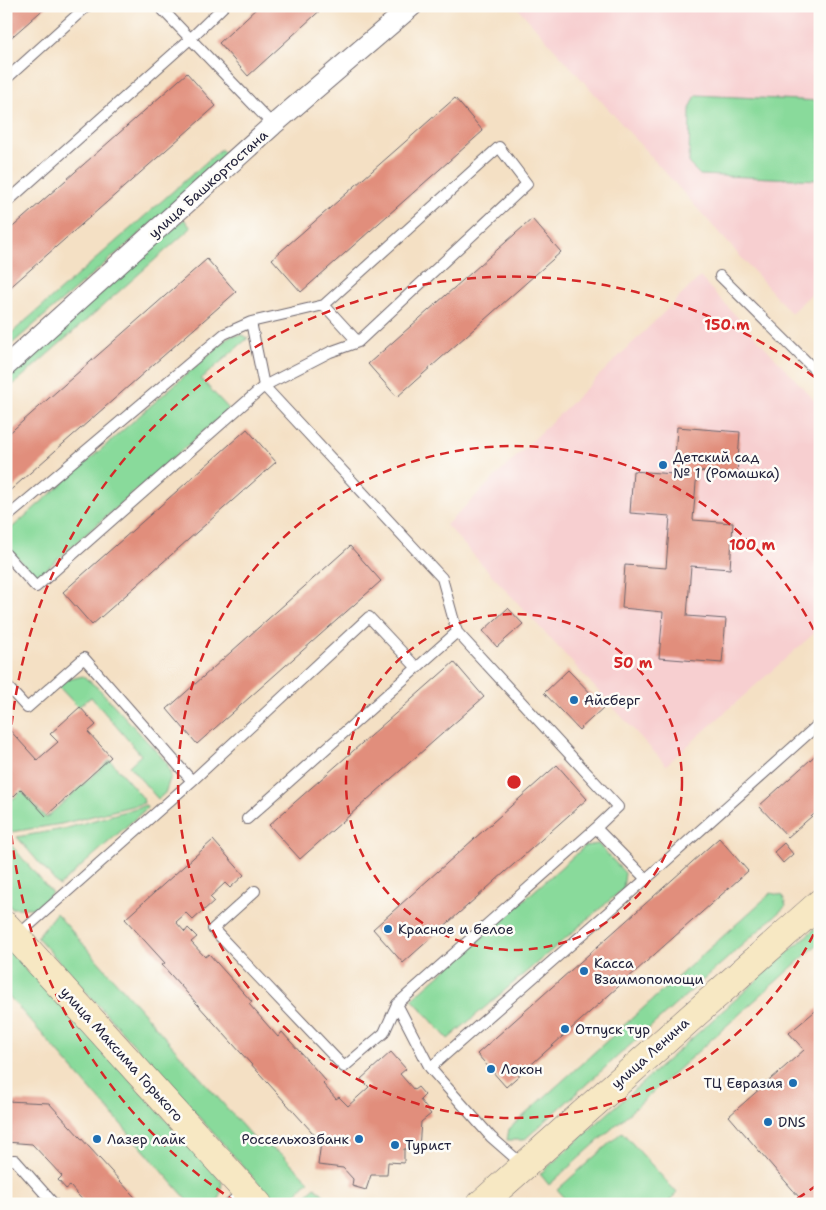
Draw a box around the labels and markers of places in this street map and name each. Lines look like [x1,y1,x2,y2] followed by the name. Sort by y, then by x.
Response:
[673,448,779,482] place label: Детский сад № 1 (Ромашка)
[657,459,669,471] marker: Детский сад № 1 (Ромашка)
[584,691,641,709] place label: Айсберг
[568,694,580,706] marker: Айсберг
[505,773,523,791] centre of rings
[398,920,514,938] place label: Красное и белое
[382,923,394,935] marker: Красное и белое
[594,954,704,988] place label: Касса Взаимопомощи
[578,965,590,977] marker: Касса Взаимопомощи
[575,1020,650,1038] place label: Отпуск тур
[559,1023,571,1035] marker: Отпуск тур
[501,1060,542,1078] place label: Локон
[485,1063,497,1075] marker: Локон
[703,1074,783,1092] place label: ТЦ Евразия
[787,1077,799,1089] marker: ТЦ Евразия
[778,1113,806,1131] place label: DNS
[762,1116,774,1128] marker: DNS
[107,1130,186,1148] place label: Лазер лайк
[242,1130,350,1148] place label: Россельхозбанк
[91,1133,103,1145] marker: Лазер лайк
[353,1133,365,1145] marker: Россельхозбанк
[405,1136,452,1154] place label: Турист
[389,1139,401,1151] marker: Турист

